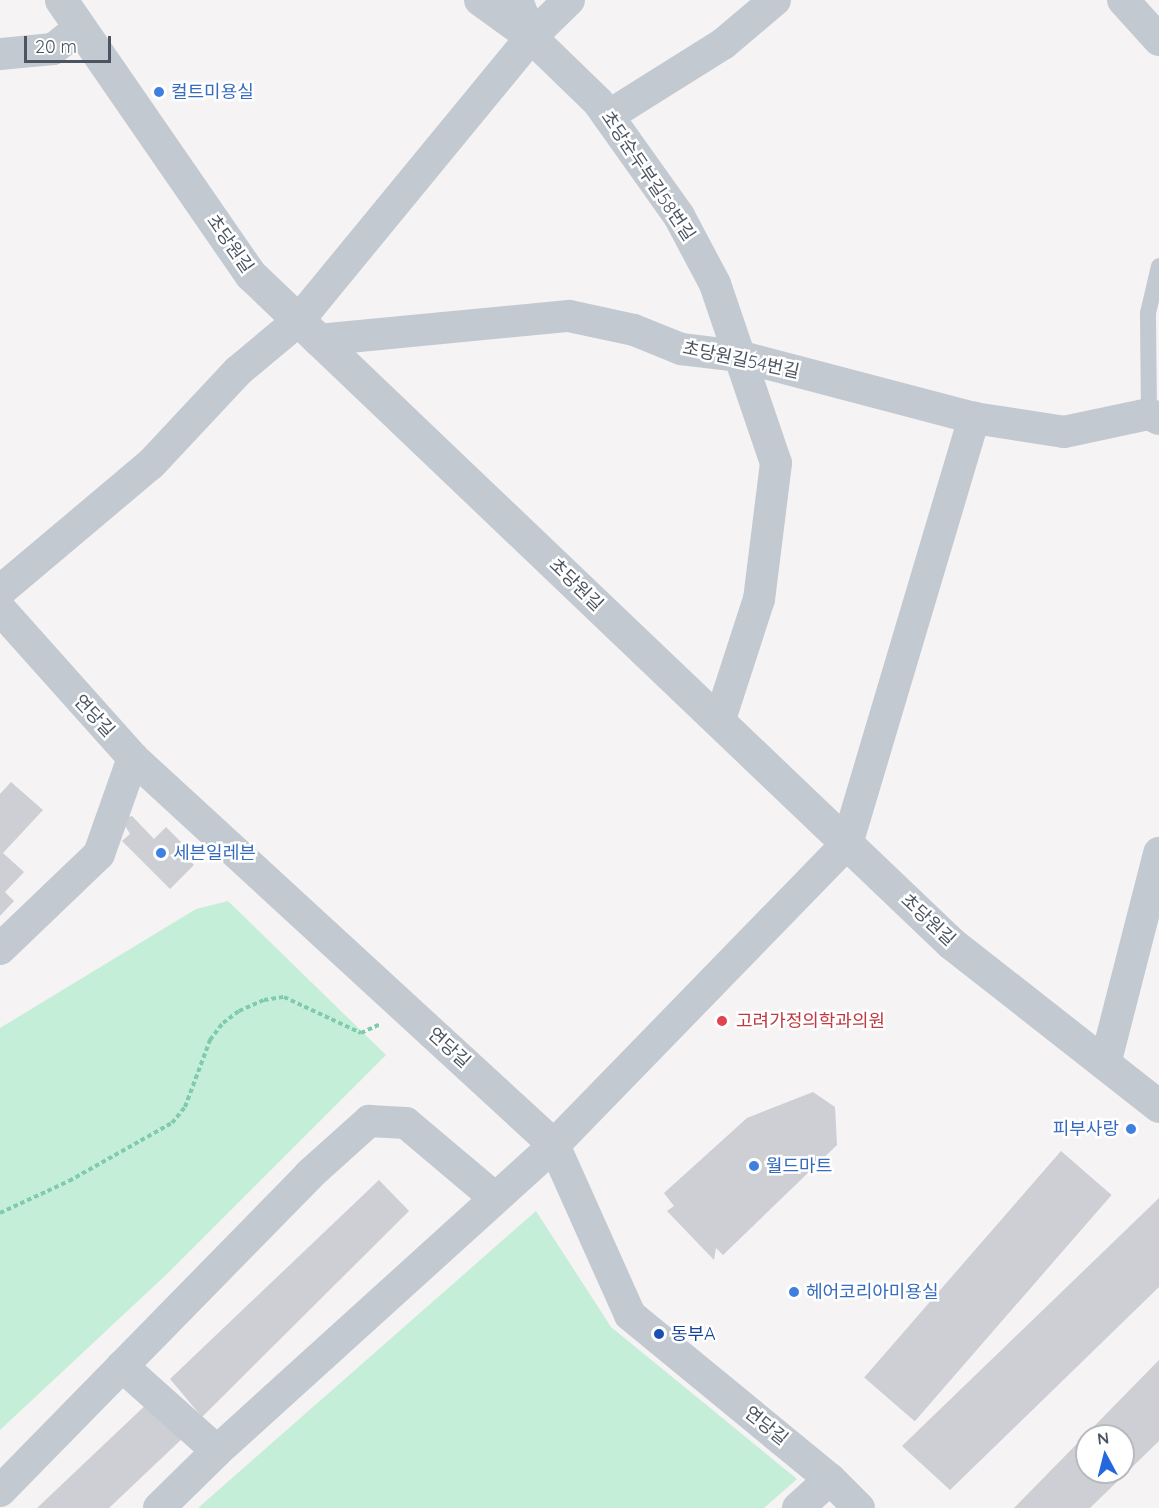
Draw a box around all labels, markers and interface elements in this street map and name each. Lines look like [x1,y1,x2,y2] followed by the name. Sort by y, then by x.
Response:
[27,24,114,62] scale bar
[35,35,77,58] text: 20 m
[171,81,254,103] place label: 컬트미용실
[152,85,166,99] marker: 컬트미용실
[597,107,699,245] street label: 초당순두부길58번길
[202,211,258,277] street label: 초당원길
[681,337,801,383] street label: 초당원길54번길
[545,554,607,616] street label: 초당원길
[69,690,119,742] street label: 연당길
[173,842,256,864] place label: 세븐일레븐
[154,846,168,860] marker: 세븐일레븐
[896,890,960,950] street label: 초당원길
[736,1010,885,1032] place label: 고려가정의학과의원
[713,1012,731,1030] marker: 고려가정의학과의원
[423,1023,475,1073] street label: 연당길
[1053,1118,1119,1140] place label: 피부사랑
[1124,1122,1138,1136] marker: 피부사랑
[766,1155,832,1177] place label: 월드마트
[747,1159,761,1173] marker: 월드마트
[806,1281,938,1303] place label: 헤어코리아미용실
[787,1285,801,1299] marker: 헤어코리아미용실
[671,1323,716,1345] place label: 동부A
[652,1327,666,1341] marker: 동부A
[740,1402,792,1450] street label: 연당길
[1075,1424,1135,1484] north arrow
[1096,1427,1110,1449] text: N

